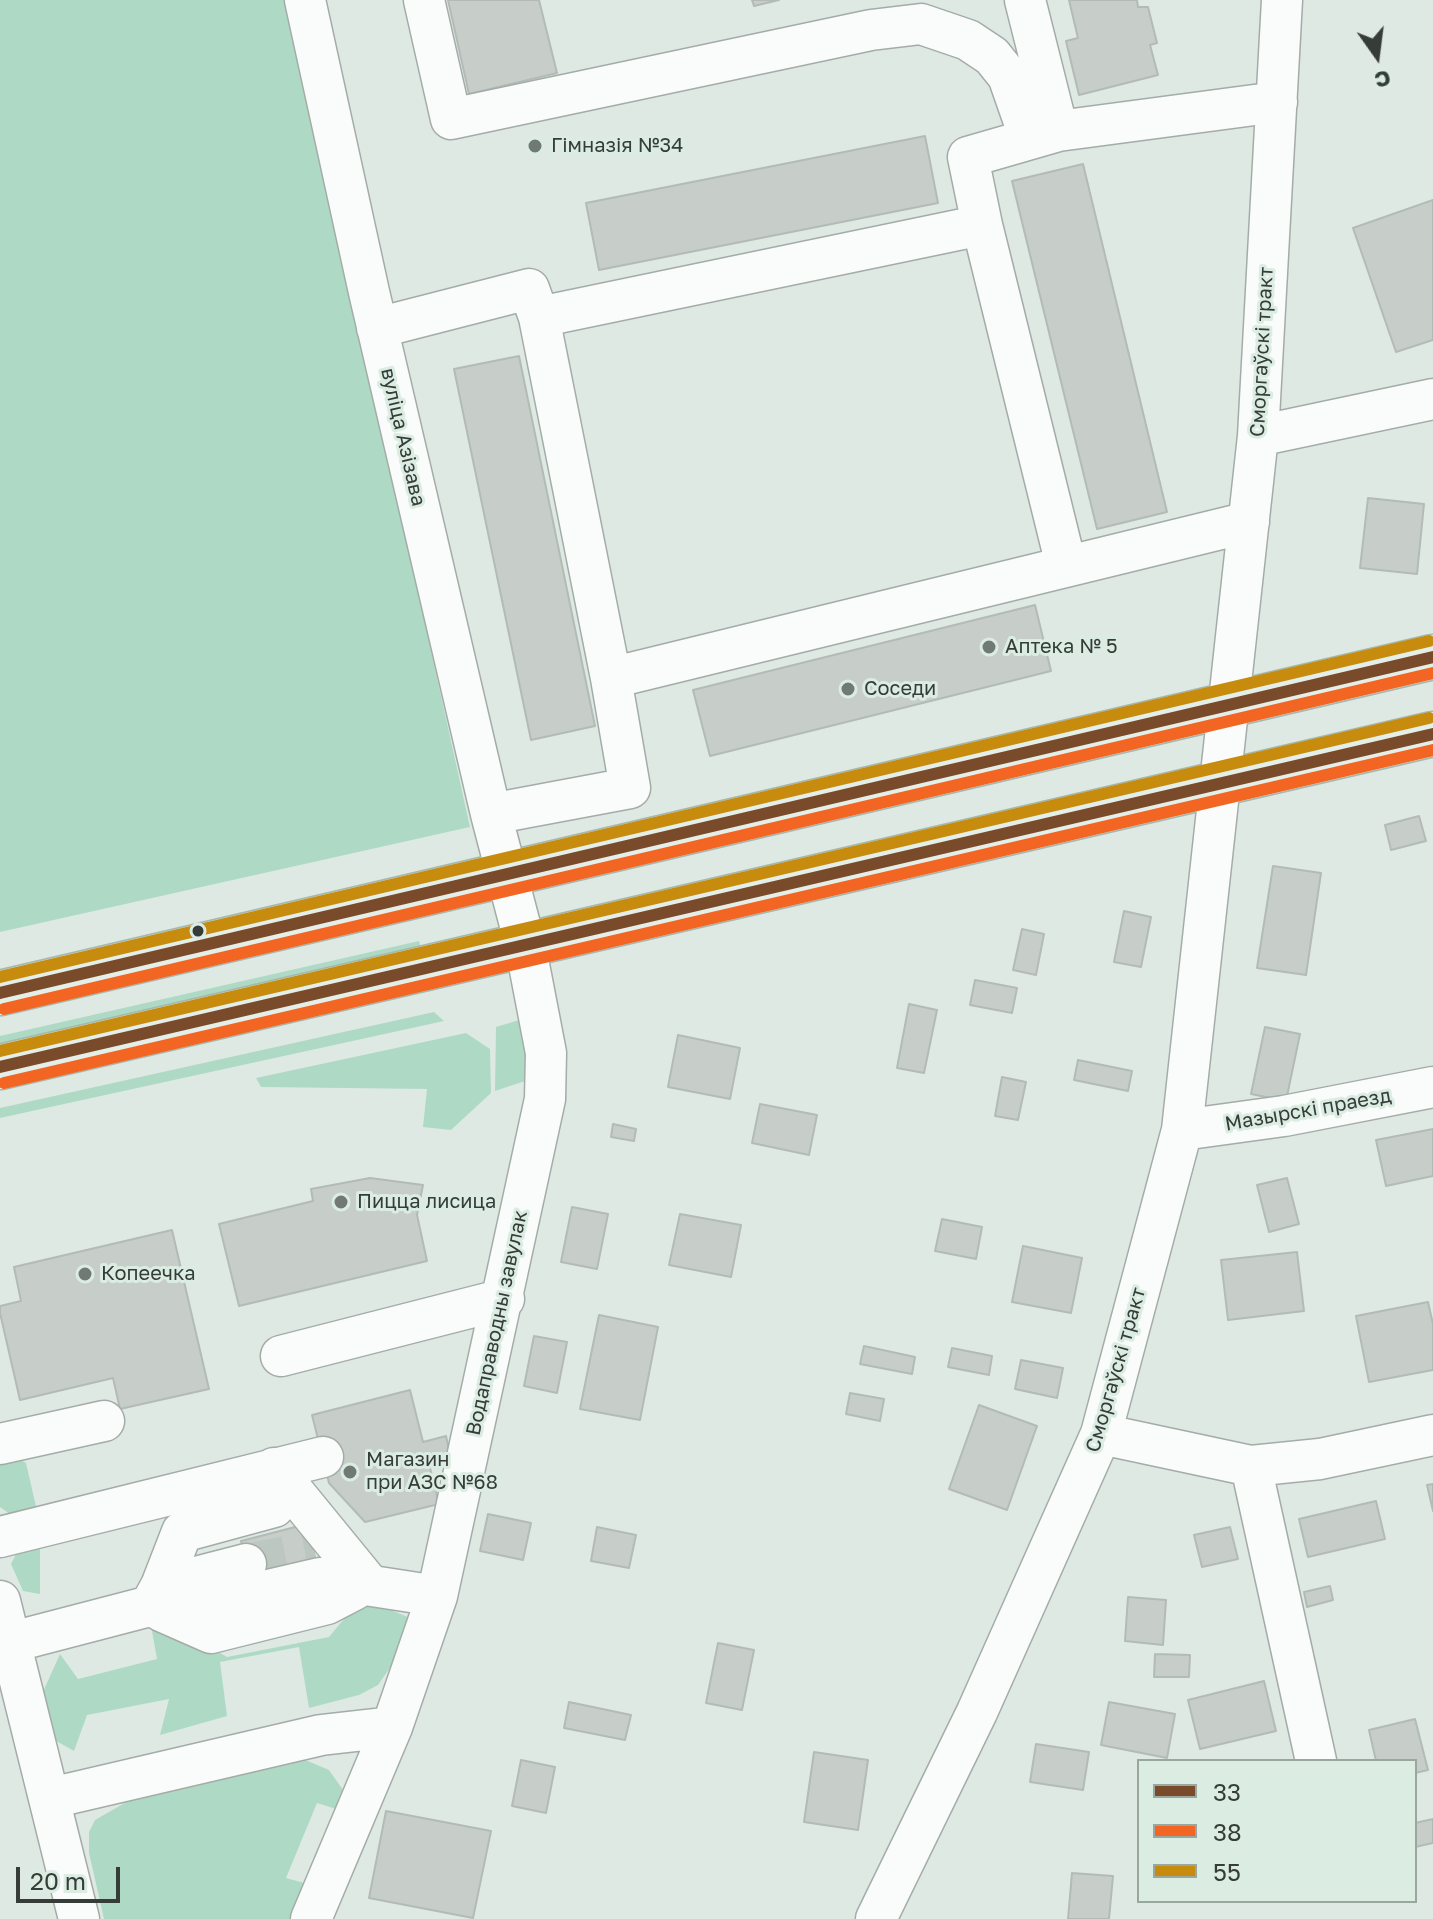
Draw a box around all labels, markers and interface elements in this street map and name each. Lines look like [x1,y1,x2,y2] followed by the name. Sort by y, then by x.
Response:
[1337,16,1417,96] north arrow
[1372,65,1394,95] text: С
[551,134,684,158] place label: Гімназія №34
[526,137,544,155] marker: Гімназія №34
[1246,266,1278,438] street label: Сморгаўскі тракт
[375,366,431,508] street label: вуліца Азізава
[1005,635,1118,659] place label: Аптека № 5
[980,638,998,656] marker: Аптека № 5
[864,677,936,701] place label: Соседи
[839,680,857,698] marker: Соседи
[190,923,206,939] unlabelled marker
[1223,1084,1393,1136] street label: Мазырскі праезд
[357,1190,496,1214] place label: Пицца лисица
[332,1193,350,1211] marker: Пицца лисица
[461,1208,533,1438] street label: Водаправодны завулак
[101,1262,195,1286] place label: Копеечка
[76,1265,94,1283] marker: Копеечка
[1081,1285,1151,1455] street label: Сморгаўскі тракт
[366,1448,498,1495] place label: Магазин при АЗС №68
[341,1463,359,1481] marker: Магазин при АЗС №68
[1137,1759,1417,1903] legend
[1213,1777,1241,1806] text: 33
[1213,1817,1242,1846] text: 38
[20,1851,124,1901] scale bar
[1213,1857,1241,1886] text: 55
[30,1866,86,1895] text: 20 m

